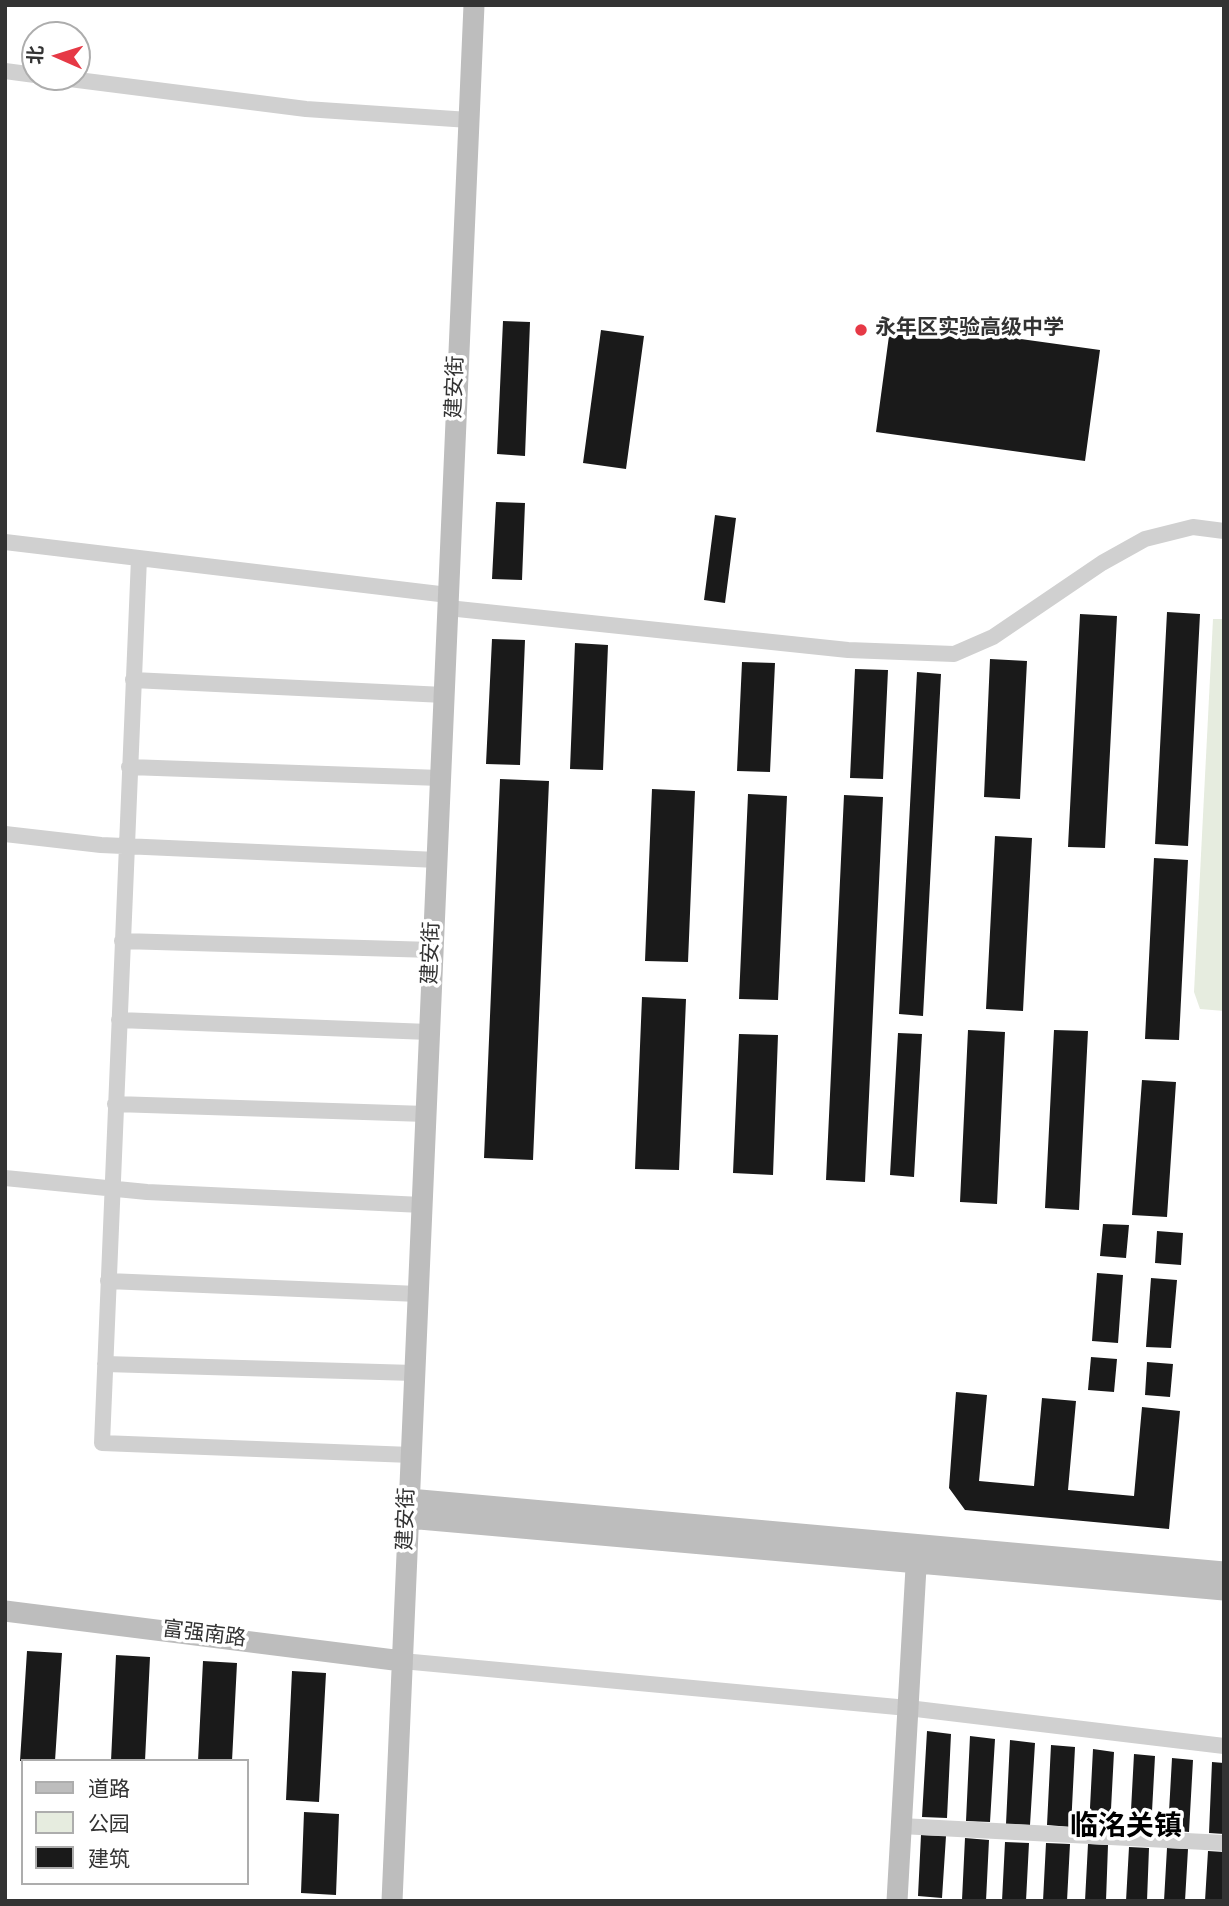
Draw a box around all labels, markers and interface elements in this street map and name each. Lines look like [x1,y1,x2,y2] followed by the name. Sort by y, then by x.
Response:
[21,21,91,91] north arrow
[25,45,50,65] text: 北
[875,317,1064,343] place label: 永年区实验高级中学
[853,322,869,338] marker: 永年区实验高级中学
[443,355,471,419] street label: 建安街
[419,921,447,985] street label: 建安街
[394,1487,422,1551] street label: 建安街
[161,1618,247,1654] street label: 富强南路
[21,1759,248,1885] legend
[88,1777,130,1804] text: 道路
[88,1812,130,1839] text: 公园
[1070,1812,1182,1846] district label: 临洺关镇
[88,1847,130,1874] text: 建筑

